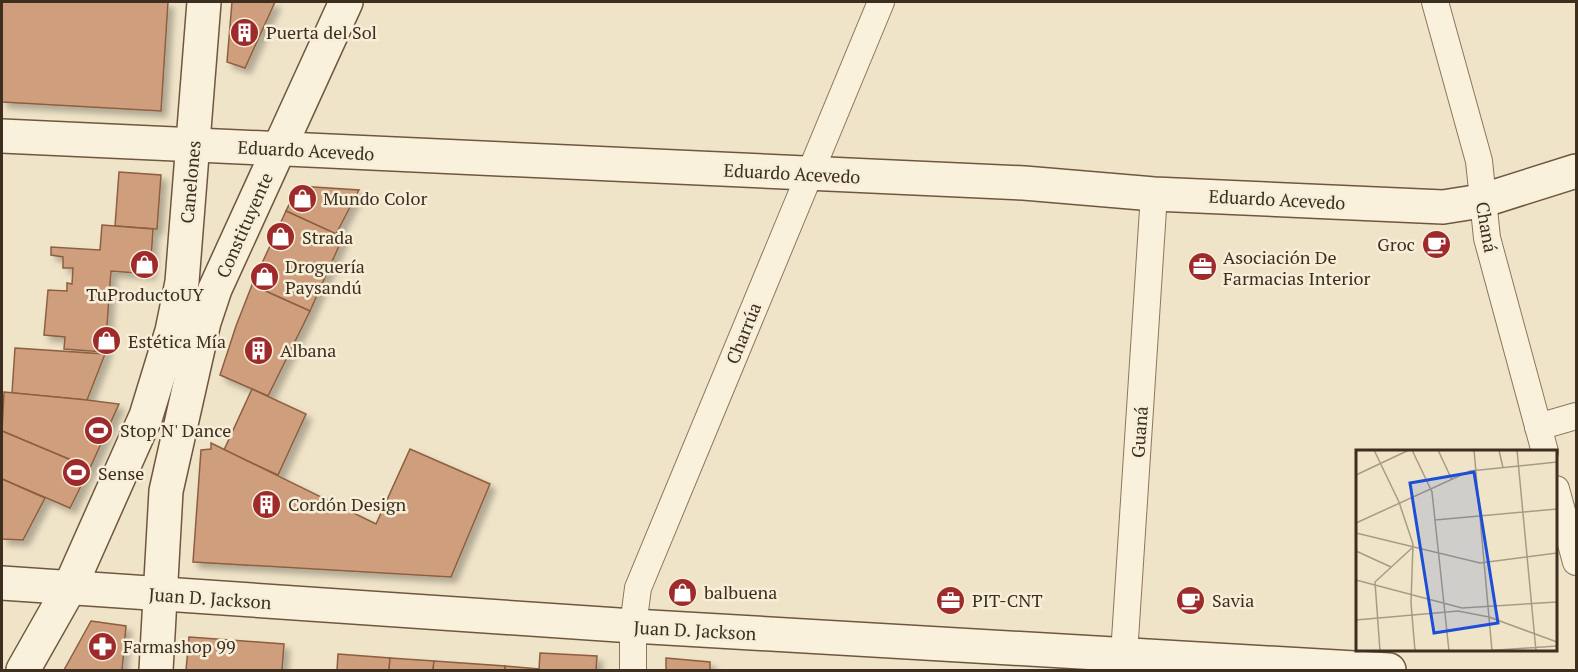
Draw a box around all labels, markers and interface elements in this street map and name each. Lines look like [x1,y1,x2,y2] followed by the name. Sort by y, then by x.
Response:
[229,16,261,48] building icon: Puerta del Sol
[266,20,377,44] place label: Puerta del Sol
[237,134,375,166] street label: Eduardo Acevedo
[174,139,206,225] street label: Canelones
[723,157,861,189] street label: Eduardo Acevedo
[210,169,278,281] street label: Constituyente
[286,182,318,214] shop icon: Mundo Color
[1208,183,1346,215] street label: Eduardo Acevedo
[323,186,427,210] place label: Mundo Color
[1471,200,1503,254] street label: Chaná
[265,221,297,253] shop icon: Strada
[302,225,353,249] place label: Strada
[1420,228,1452,260] cafe icon: Groc
[1377,232,1415,256] place label: Groc
[1223,245,1371,290] place label: Asociación De Farmacias Interior
[129,249,161,281] shop icon: TuProductoUY
[1186,251,1218,283] office icon: Asociación De Farmacias Interior
[285,254,365,299] place label: Droguería Paysandú
[248,260,280,292] shop icon: Droguería Paysandú
[86,282,204,306] place label: TuProductoUY
[720,299,766,367] street label: Charrúa
[91,325,123,357] shop icon: Estética Mía
[128,329,226,353] place label: Estética Mía
[243,334,275,366] building icon: Albana
[280,338,336,362] place label: Albana
[1125,405,1153,459] street label: Guaná
[83,414,115,446] sports icon: Stop N' Dance
[120,418,231,442] place label: Stop N' Dance
[1356,450,1557,651] inset map
[61,457,93,489] sports icon: Sense
[98,461,144,485] place label: Sense
[251,488,283,520] building icon: Cordón Design
[288,492,407,516] place label: Cordón Design
[667,576,699,608] shop icon: balbuena
[704,580,777,604] place label: balbuena
[148,582,272,614] street label: Juan D. Jackson
[935,584,967,616] office icon: PIT-CNT
[1175,584,1207,616] cafe icon: Savia
[972,588,1043,612] place label: PIT-CNT
[1212,588,1254,612] place label: Savia
[633,615,757,645] street label: Juan D. Jackson
[86,630,118,662] pharmacy icon: Farmashop 99
[123,634,235,658] place label: Farmashop 99

